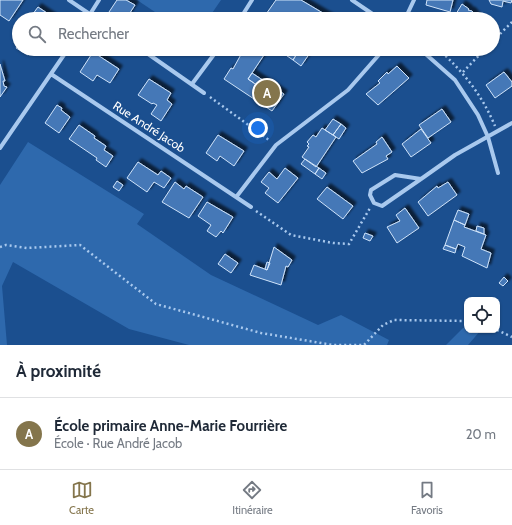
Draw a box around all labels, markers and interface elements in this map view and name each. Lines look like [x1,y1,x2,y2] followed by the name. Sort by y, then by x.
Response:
[12,12,500,56] search box
[26,23,48,45] icon: search
[58,25,129,43] text: Rechercher
[254,78,280,108] pin: A
[110,98,188,156] street label: Rue André Jacob
[248,118,268,138] your location
[464,297,500,333] map controls
[464,297,500,333] button: locate
[16,361,101,381] text: À proximité
[54,417,287,435] text: École primaire Anne-Marie Fourrière
[25,426,33,442] text: A
[466,426,496,442] text: 20 m
[54,435,182,451] text: École · Rue André Jacob
[69,479,94,517] tab: Carte
[232,479,273,517] tab: Itinéraire
[411,479,443,517] tab: Favoris

